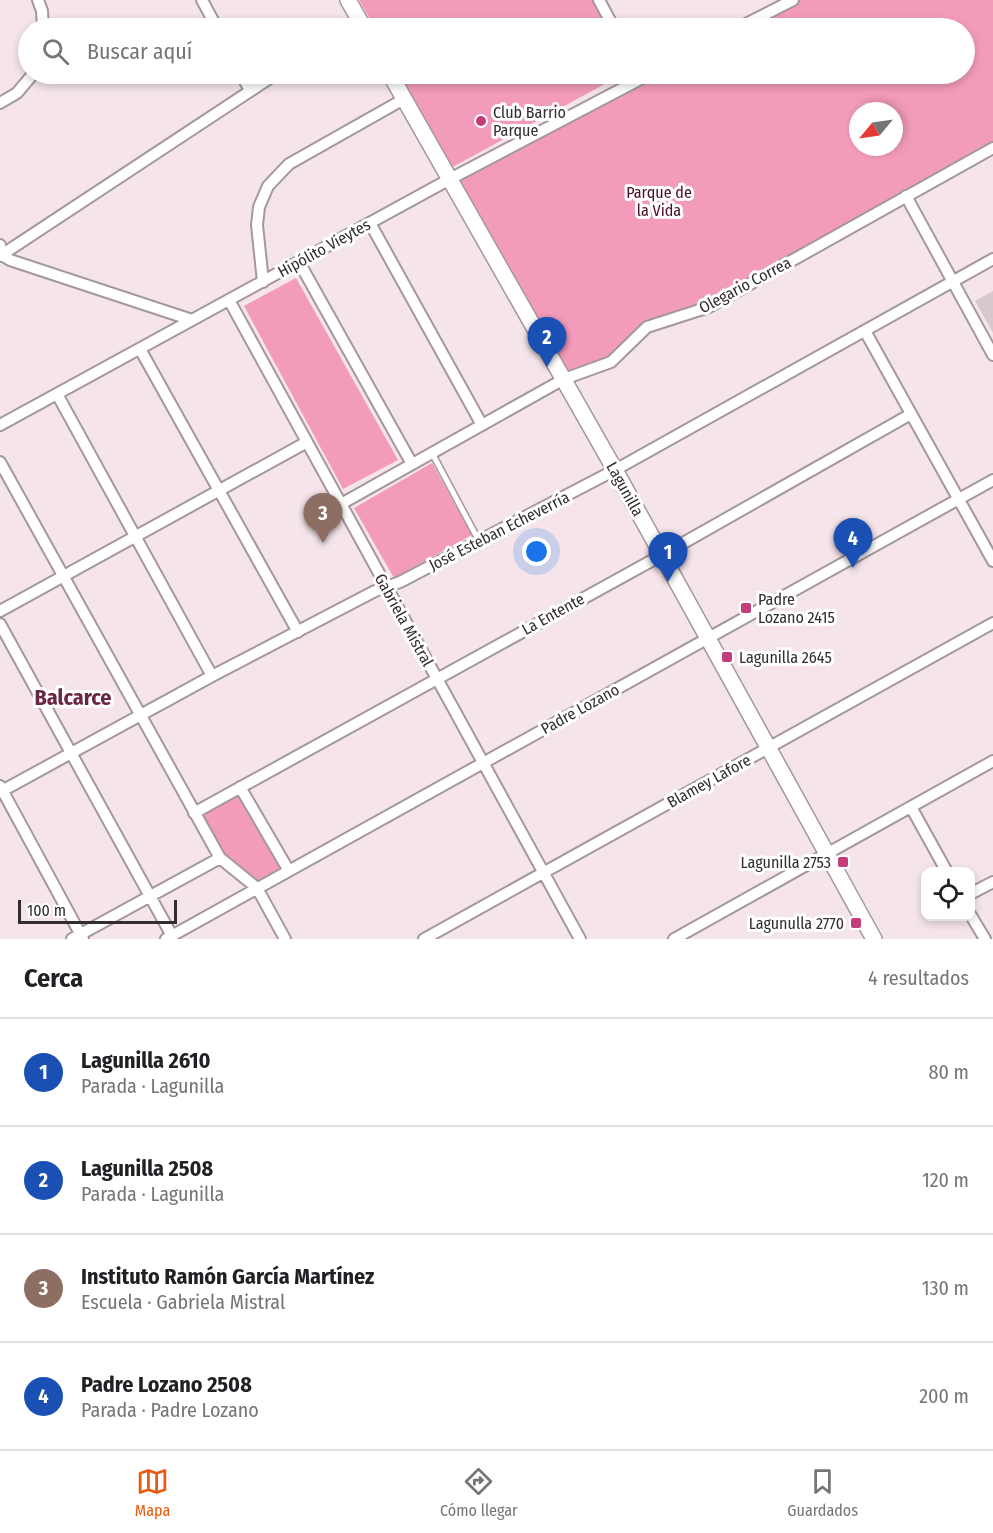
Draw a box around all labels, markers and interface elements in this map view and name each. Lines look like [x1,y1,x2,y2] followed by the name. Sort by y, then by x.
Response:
[18,18,975,84] search box
[39,35,72,68] icon: search
[87,38,192,65] text: Buscar aquí
[849,102,903,156] north arrow
[493,103,566,140] place label: Club Barrio Parque
[474,114,488,128] marker: Club Barrio Parque
[626,183,692,220] park label: Parque de la Vida
[274,215,374,281] street label: Hipólito Vieytes
[696,253,794,317] street label: Olegario Correa
[528,318,566,367] pin: 2
[602,459,648,520] street label: Lagunilla
[426,487,573,575] street label: José Esteban Echeverría
[304,494,342,543] pin: 3
[834,518,872,568] pin: 4
[648,532,688,582] pin: 1
[522,537,551,566] your location
[371,570,437,670] street label: Gabriela Mistral
[518,589,588,639] street label: La Entente
[758,590,835,627] place label: Padre Lozano 2415
[739,601,753,615] marker: Padre Lozano 2415
[739,648,832,667] place label: Lagunilla 2645
[720,650,734,664] marker: Lagunilla 2645
[538,680,622,738] street label: Padre Lozano
[35,684,111,711] district label: Balcarce
[664,750,754,812] street label: Blamey Lafore
[741,853,831,872] place label: Lagunilla 2753
[836,855,850,869] marker: Lagunilla 2753
[921,867,975,921] map controls
[921,867,975,921] button: locate
[18,897,177,924] scale bar
[27,901,66,920] text: 100 m
[749,914,844,933] place label: Lagunulla 2770
[849,916,863,930] marker: Lagunulla 2770
[24,963,83,994] text: Cerca
[868,966,969,990] text: 4 resultados
[81,1047,211,1074] text: Lagunilla 2610
[39,1060,48,1084] text: 1
[929,1060,969,1084] text: 80 m
[81,1074,224,1098] text: Parada · Lagunilla
[81,1155,213,1182] text: Lagunilla 2508
[39,1168,48,1192] text: 2
[922,1168,969,1192] text: 120 m
[81,1182,224,1206] text: Parada · Lagunilla
[81,1263,374,1290] text: Instituto Ramón García Martínez
[39,1276,48,1300] text: 3
[922,1276,969,1300] text: 130 m
[81,1290,285,1314] text: Escuela · Gabriela Mistral
[81,1371,252,1398] text: Padre Lozano 2508
[38,1384,49,1408] text: 4
[919,1384,969,1408] text: 200 m
[81,1398,259,1422] text: Parada · Padre Lozano
[135,1465,170,1520] tab: Mapa
[440,1465,518,1520] tab: Cómo llegar
[787,1465,858,1520] tab: Guardados

